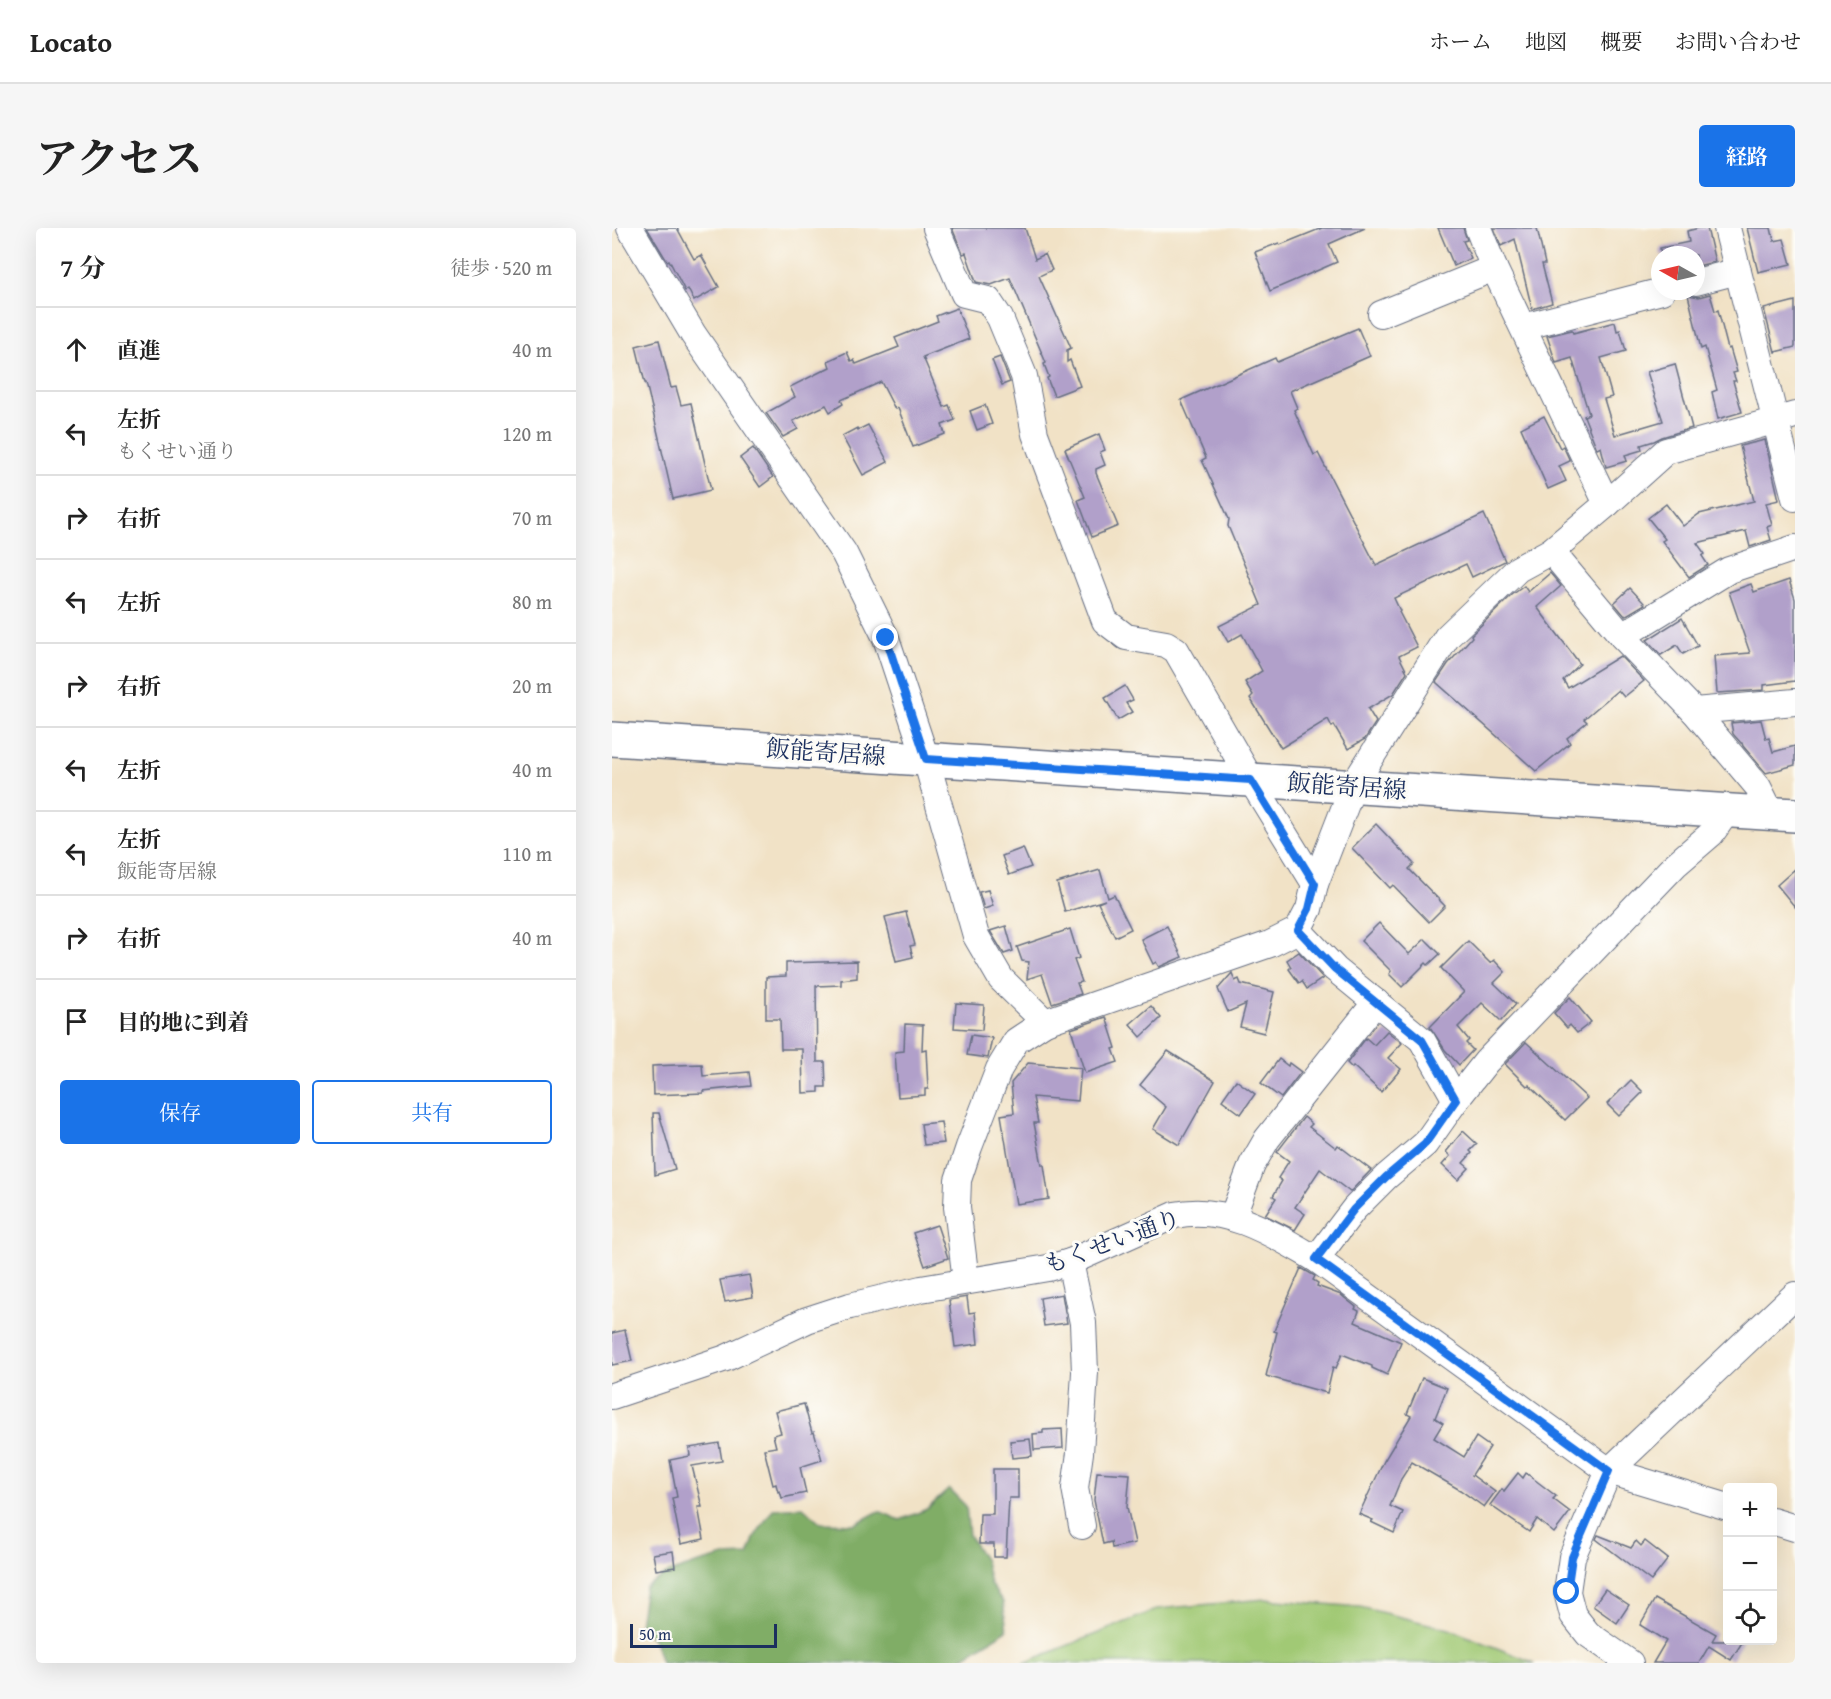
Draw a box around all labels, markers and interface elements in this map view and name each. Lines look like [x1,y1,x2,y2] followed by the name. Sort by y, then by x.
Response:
[30,21,112,62] text: Locato
[1429,26,1492,57] text: ホーム
[1525,26,1567,57] text: 地図
[1600,26,1642,57] text: 概要
[1675,26,1801,57] text: お問い合わせ
[1699,125,1795,187] button: 経路
[36,127,203,188] text: アクセス
[1651,246,1705,300] north arrow
[60,248,105,287] text: 7 分
[450,253,552,282] text: 徒歩 · 520 m
[60,333,93,366] icon: ahead
[117,334,161,366] text: 直進
[512,335,552,364] text: 40 m
[117,403,161,435] text: 左折
[60,417,93,450] icon: left
[502,419,552,448] text: 120 m
[117,436,237,465] text: もくせい通り
[60,501,93,534] icon: right
[117,502,161,534] text: 右折
[512,503,552,532] text: 70 m
[60,585,93,618] icon: left
[117,586,161,618] text: 左折
[512,587,552,616] text: 80 m
[872,624,898,650] route end
[60,669,93,702] icon: right
[117,670,161,702] text: 右折
[512,671,552,700] text: 20 m
[765,730,887,774] street label: 飯能寄居線
[60,753,93,786] icon: left
[117,754,161,786] text: 左折
[512,755,552,784] text: 40 m
[1286,764,1408,808] street label: 飯能寄居線
[117,823,161,855] text: 左折
[60,837,93,870] icon: left
[502,839,552,868] text: 110 m
[117,856,217,885] text: 飯能寄居線
[60,921,93,954] icon: right
[117,922,161,954] text: 右折
[512,923,552,952] text: 40 m
[60,1005,93,1038] icon: arrive
[117,1006,249,1038] text: 目的地に到着
[60,1080,300,1144] button: 保存
[312,1080,552,1144] button: 共有
[1038,1200,1186,1282] street label: もくせい通り
[1723,1483,1777,1645] map controls
[1723,1483,1777,1537] button: +
[1723,1537,1777,1591] button: −
[1553,1578,1579,1604] route start
[1723,1591,1777,1645] button: locate
[630,1621,777,1648] scale bar
[639,1622,671,1646] text: 50 m

